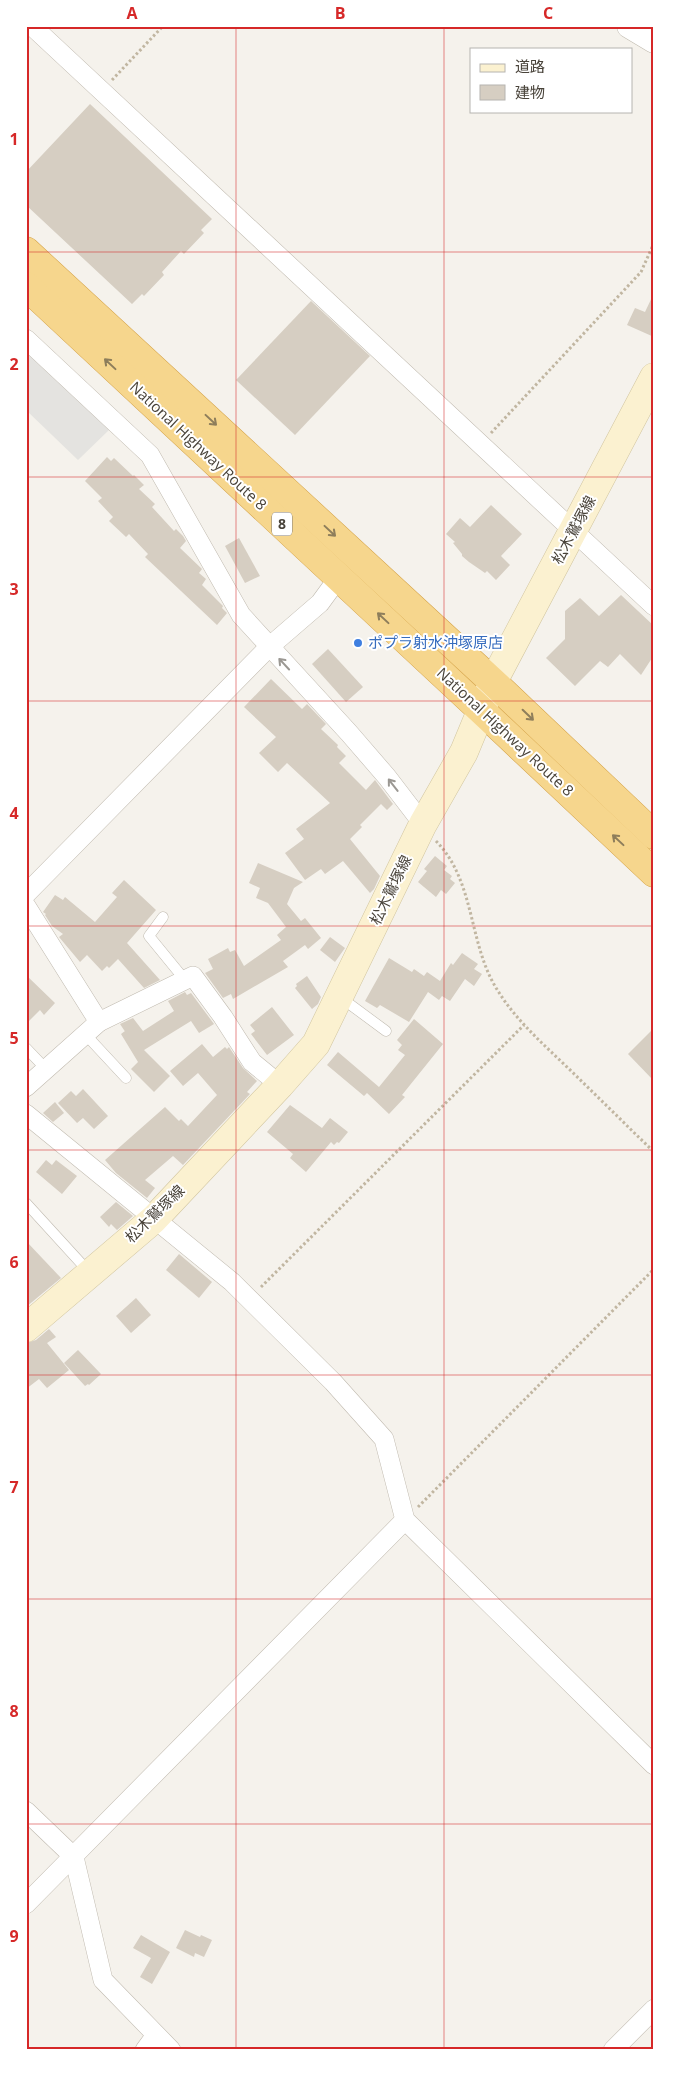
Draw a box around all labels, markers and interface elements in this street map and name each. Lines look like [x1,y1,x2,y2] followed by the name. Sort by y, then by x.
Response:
[126,2,138,24] text: A
[335,2,345,24] text: B
[543,2,553,24] text: C
[470,48,632,112] legend
[515,56,545,76] text: 道路
[515,82,545,102] text: 建物
[9,128,19,150] text: 1
[9,353,19,375] text: 2
[103,358,116,370] one-way arrow
[126,376,271,514] street label: National Highway Route 8
[204,414,217,426] one-way arrow
[547,492,600,567] street label: 松木鷲塚線
[272,512,292,536] road number: 8
[323,525,336,537] one-way arrow
[9,578,19,600] text: 3
[376,612,389,624] one-way arrow
[368,632,503,652] place label: ポプラ射水沖塚原店
[352,637,364,649] marker: ポプラ射水沖塚原店
[279,658,290,671] one-way arrow
[433,662,578,800] street label: National Highway Route 8
[522,709,535,721] one-way arrow
[388,779,399,792] one-way arrow
[9,802,19,824] text: 4
[612,834,625,846] one-way arrow
[365,851,416,928] street label: 松木鷲塚線
[9,1027,19,1049] text: 5
[120,1180,188,1247] street label: 松木鷲塚線
[9,1251,19,1273] text: 6
[9,1476,19,1498] text: 7
[9,1700,19,1722] text: 8
[9,1925,19,1947] text: 9

